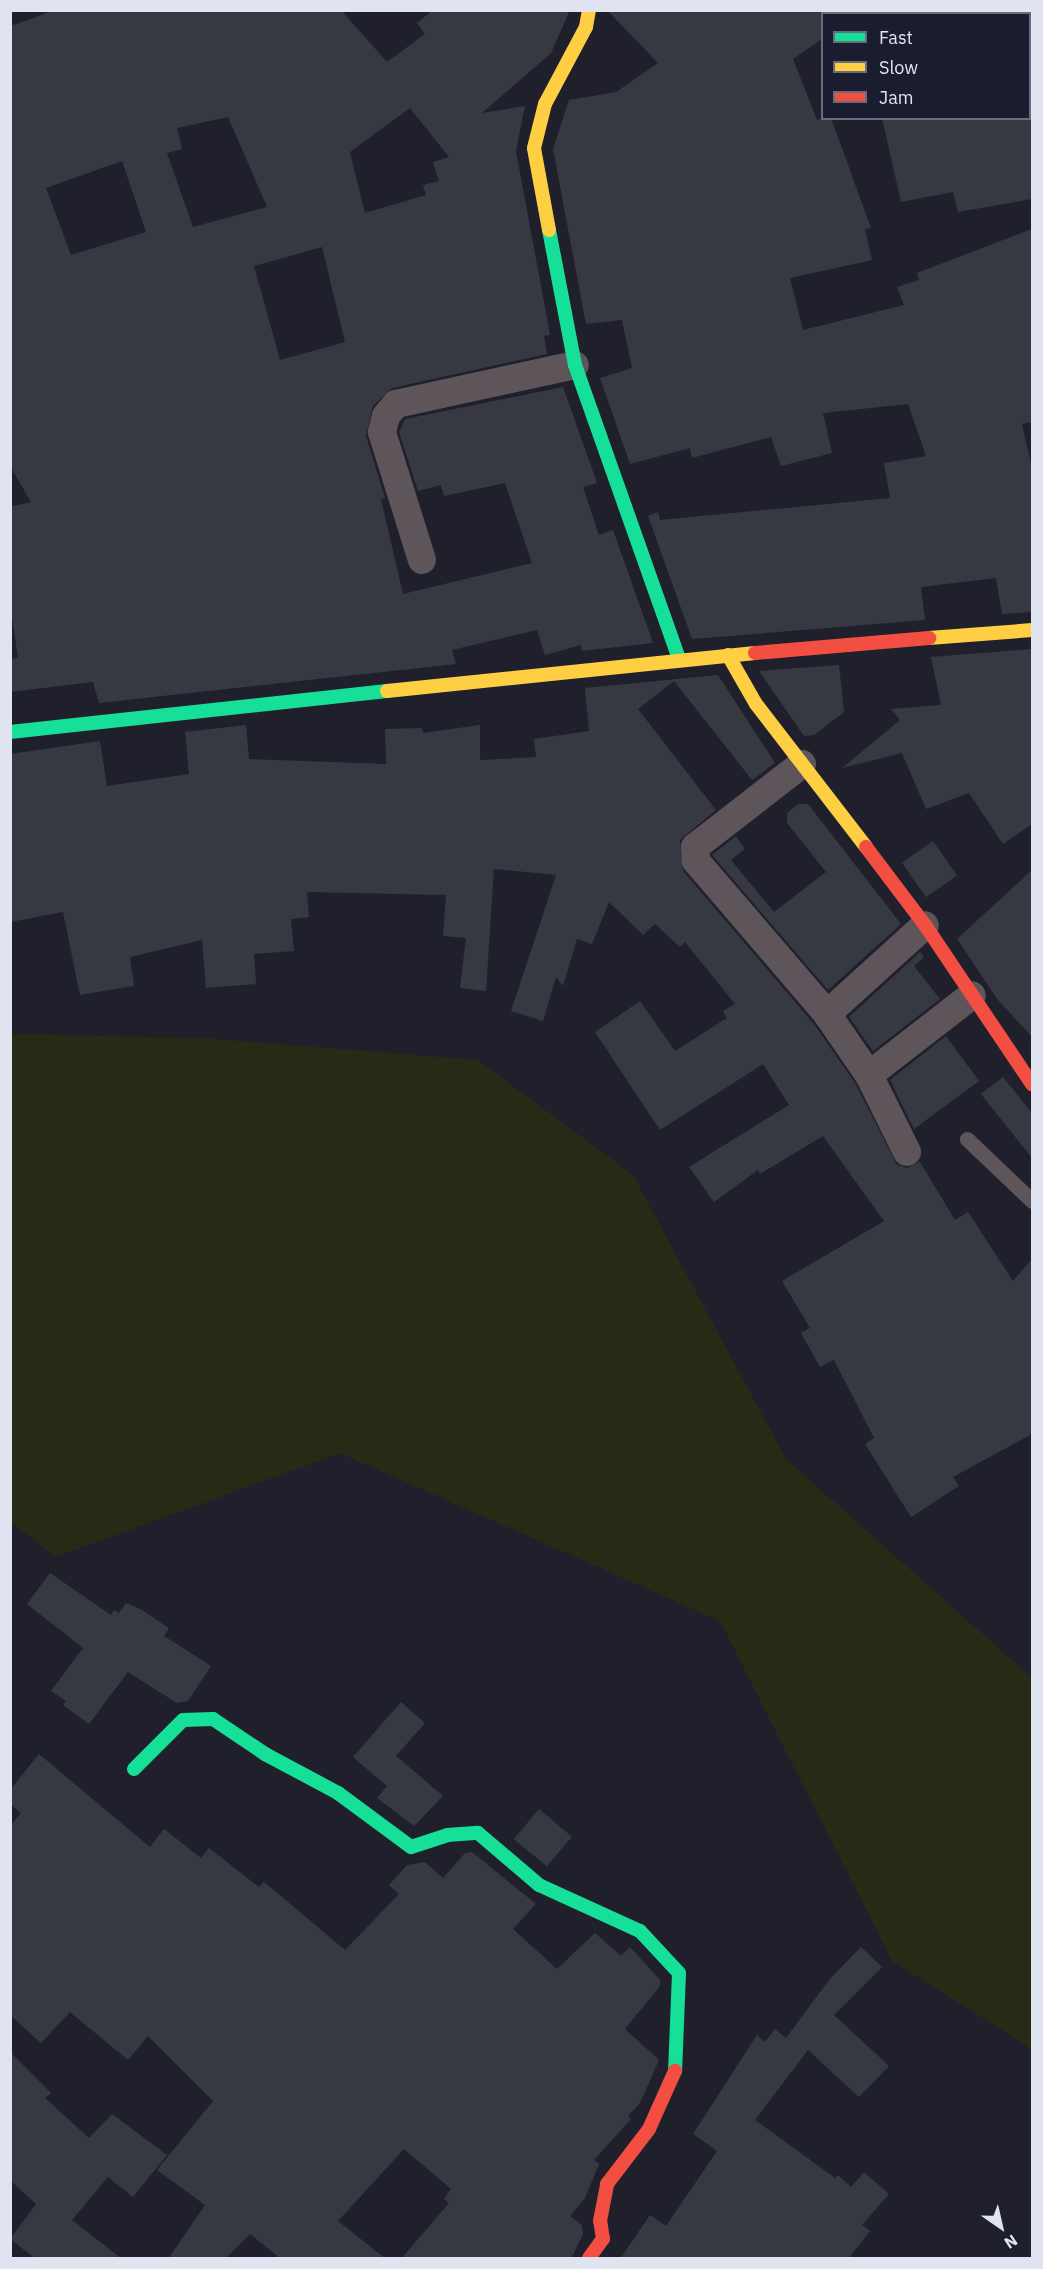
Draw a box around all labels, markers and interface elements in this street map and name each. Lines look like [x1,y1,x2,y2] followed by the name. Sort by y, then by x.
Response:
[821,12,1031,120] legend
[879,26,913,49] text: Fast
[879,56,918,79] text: Slow
[879,86,914,109] text: Jam
[971,2197,1031,2257] north arrow
[1001,2230,1021,2253] text: N

